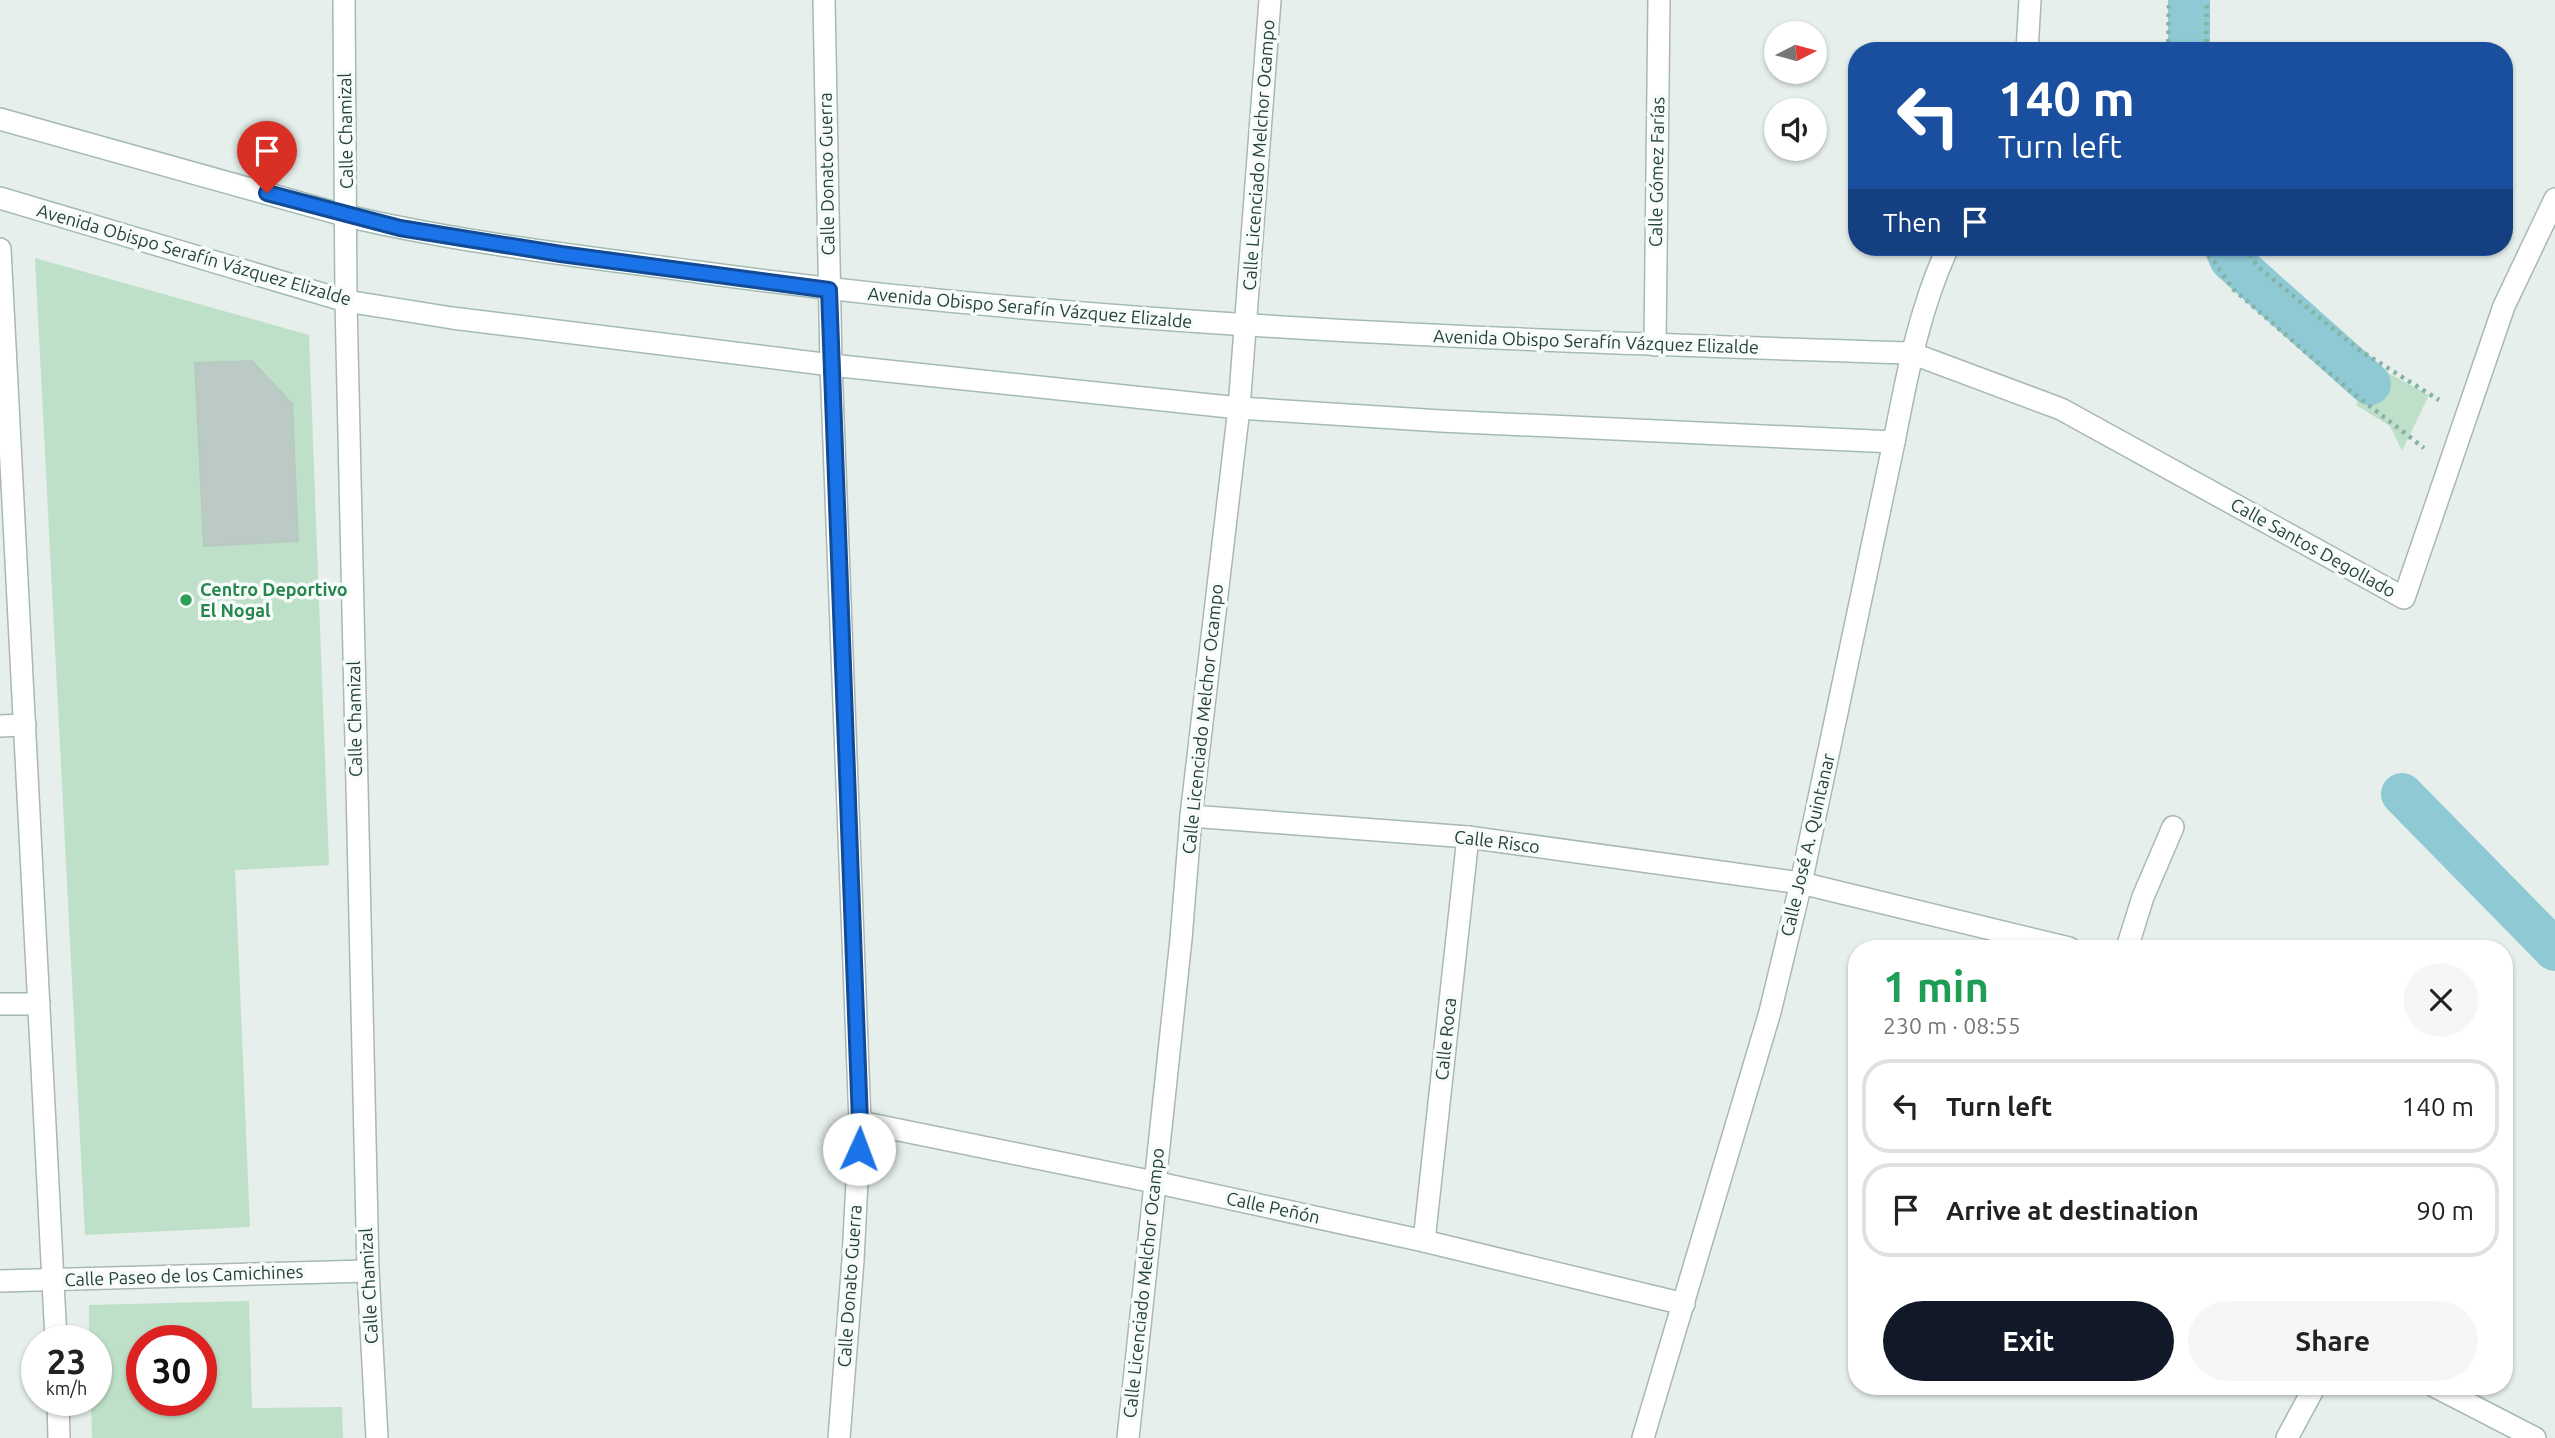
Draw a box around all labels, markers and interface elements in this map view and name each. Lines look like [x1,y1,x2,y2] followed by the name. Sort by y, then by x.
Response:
[1239,19,1277,291] street label: Calle Licenciado Melchor Ocampo
[1764,21,1827,84] north arrow
[1764,21,1827,161] map controls
[1883,70,1974,161] icon: left
[1998,70,2135,125] text: 140 m
[334,72,356,189] street label: Calle Chamizal
[815,92,837,256] street label: Calle Donato Guerra
[1645,96,1667,247] street label: Calle Gómez Farías
[1764,98,1827,161] button: sound
[237,121,297,193] pin
[1998,128,2122,164] text: Turn left
[248,132,286,170] icon: arrive
[35,200,354,309] street label: Avenida Obispo Serafín Vázquez Elizalde
[1956,203,1994,241] icon: arrive
[1883,208,1942,237] text: Then
[867,283,1193,331] street label: Avenida Obispo Serafín Vázquez Elizalde
[1433,325,1759,357] street label: Avenida Obispo Serafín Vázquez Elizalde
[2227,493,2399,601] street label: Calle Santos Degollado
[200,579,348,620] place label: Centro Deportivo El Nogal
[1178,583,1226,855] street label: Calle Licenciado Melchor Ocampo
[178,592,194,608] marker: Centro Deportivo El Nogal
[343,660,365,777] street label: Calle Chamizal
[1776,751,1839,939] street label: Calle José A. Quintanar
[1453,826,1541,856] street label: Calle Risco
[1883,963,1989,1010] text: 1 min
[2404,963,2478,1037] button: close
[1431,997,1459,1081] street label: Calle Roca
[1883,1013,2021,1038] text: 230 m · 08:55
[1887,1087,1925,1125] icon: left
[1946,1092,2052,1121] text: Turn left
[2402,1092,2474,1121] text: 140 m
[822,1112,896,1186] position arrow
[1119,1147,1167,1419] street label: Calle Licenciado Melchor Ocampo
[1225,1187,1322,1227] street label: Calle Peñón
[1887,1191,1925,1229] icon: arrive
[1946,1196,2199,1225] text: Arrive at destination
[2416,1196,2474,1225] text: 90 m
[833,1204,865,1368] street label: Calle Donato Guerra
[355,1227,381,1345] street label: Calle Chamizal
[64,1261,304,1289] street label: Calle Paseo de los Camichines
[1883,1301,2174,1381] button: Exit
[2188,1301,2478,1381] button: Share
[126,1325,217,1416] speed limit sign: 30
[47,1341,86,1381] text: 23
[46,1378,87,1398] text: km/h

